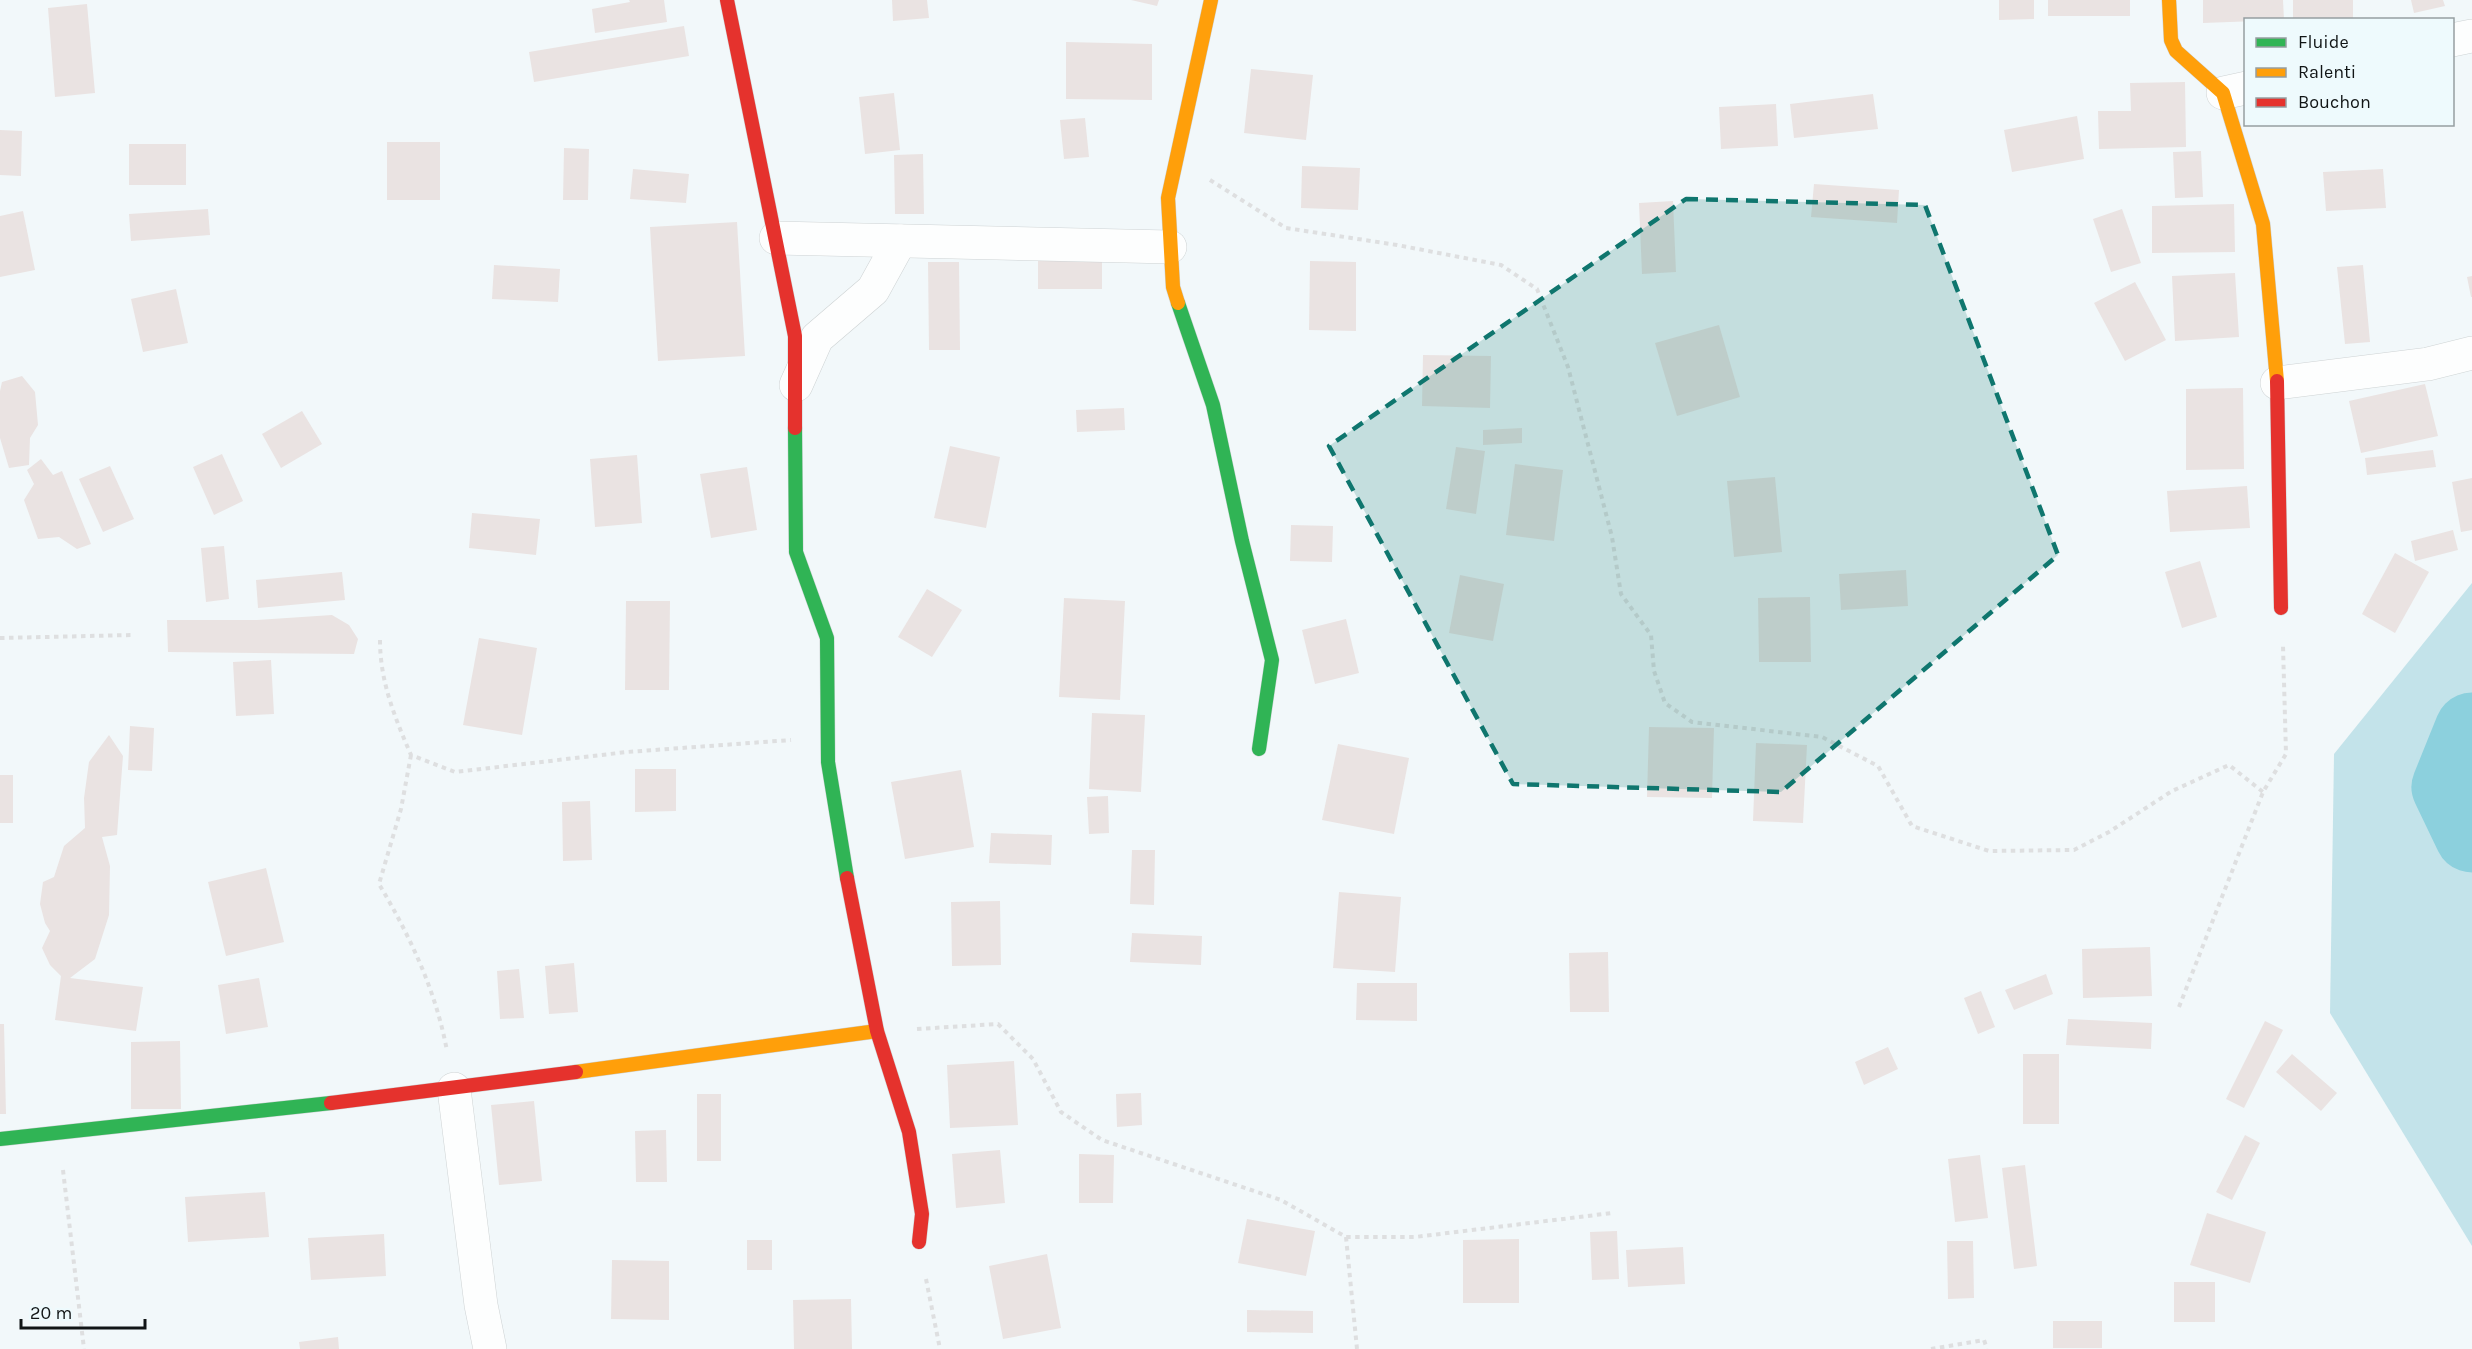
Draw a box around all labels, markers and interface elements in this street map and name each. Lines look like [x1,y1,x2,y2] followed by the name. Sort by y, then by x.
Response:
[2244,18,2454,126] legend
[2298,31,2349,53] text: Fluide
[2298,61,2356,83] text: Ralenti
[2298,91,2371,113] text: Bouchon
[21,1292,146,1330] scale bar
[30,1302,72,1324] text: 20 m

